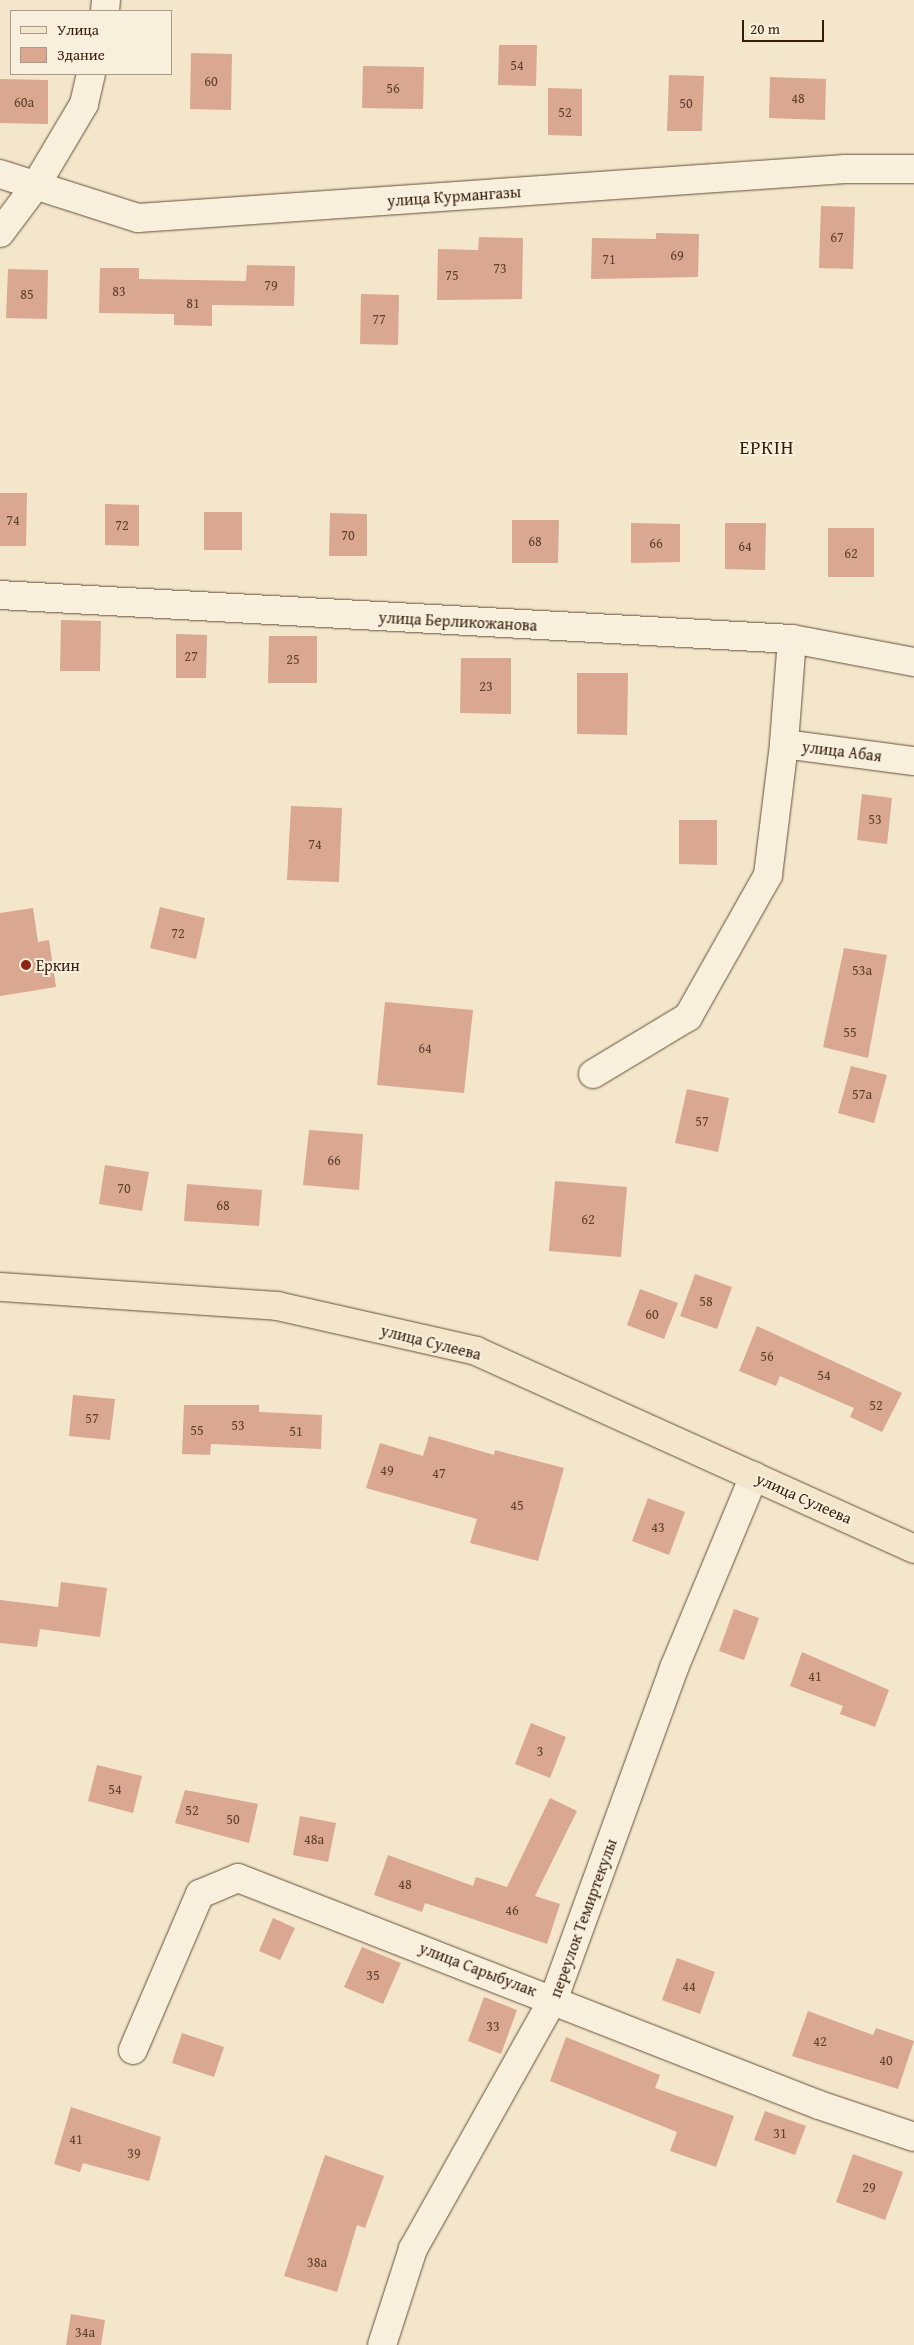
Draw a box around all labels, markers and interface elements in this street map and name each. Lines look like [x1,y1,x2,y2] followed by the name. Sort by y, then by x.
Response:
[10,10,172,75] legend
[744,10,826,42] scale bar
[750,18,780,39] text: 20 m
[57,19,99,40] text: Улица
[57,44,105,65] text: Здание
[510,57,524,73] house number: 54
[204,73,218,89] house number: 60
[386,80,400,96] house number: 56
[791,90,805,106] house number: 48
[14,94,34,110] house number: 60а
[679,95,693,111] house number: 50
[558,104,572,120] house number: 52
[386,182,522,210] street label: улица Курмангазы
[830,229,844,245] house number: 67
[670,247,684,263] house number: 69
[602,251,616,267] house number: 71
[493,260,507,276] house number: 73
[445,267,459,283] house number: 75
[264,277,278,293] house number: 79
[112,283,126,299] house number: 83
[20,286,34,302] house number: 85
[186,295,200,311] house number: 81
[372,311,386,327] house number: 77
[739,437,795,459] district label: ЕРКІН
[6,512,20,528] house number: 74
[115,517,129,533] house number: 72
[341,527,355,543] house number: 70
[528,533,542,549] house number: 68
[649,535,663,551] house number: 66
[738,538,752,554] house number: 64
[844,545,858,561] house number: 62
[378,607,538,635] street label: улица Берликожанова
[184,648,198,664] house number: 27
[286,651,300,667] house number: 25
[479,678,493,694] house number: 23
[801,737,883,765] street label: улица Абая
[868,811,882,827] house number: 53
[308,836,322,852] house number: 74
[171,925,185,941] house number: 72
[36,955,80,975] place label: Еркин
[20,959,32,971] marker: Еркин
[852,962,872,978] house number: 53а
[843,1024,857,1040] house number: 55
[418,1040,432,1056] house number: 64
[852,1086,872,1102] house number: 57а
[695,1113,709,1129] house number: 57
[327,1152,341,1168] house number: 66
[117,1180,131,1196] house number: 70
[216,1197,230,1213] house number: 68
[581,1211,595,1227] house number: 62
[699,1293,713,1309] house number: 58
[645,1306,659,1322] house number: 60
[379,1320,483,1364] street label: улица Сулеева
[760,1348,774,1364] house number: 56
[817,1367,831,1383] house number: 54
[869,1397,883,1413] house number: 52
[85,1410,99,1426] house number: 57
[231,1417,245,1433] house number: 53
[190,1422,204,1438] house number: 55
[289,1423,303,1439] house number: 51
[380,1462,394,1478] house number: 49
[432,1465,446,1481] house number: 47
[753,1468,855,1528] street label: улица Сулеева
[510,1497,524,1513] house number: 45
[651,1519,665,1535] house number: 43
[808,1668,822,1684] house number: 41
[537,1743,543,1759] house number: 3
[108,1781,122,1797] house number: 54
[185,1802,199,1818] house number: 52
[226,1811,240,1827] house number: 50
[304,1831,324,1847] house number: 48а
[545,1836,621,2000] street label: переулок Темиртекулы
[398,1876,412,1892] house number: 48
[505,1902,519,1918] house number: 46
[417,1938,539,2000] street label: улица Сарыбулак
[366,1967,380,1983] house number: 35
[682,1978,696,1994] house number: 44
[486,2018,500,2034] house number: 33
[813,2033,827,2049] house number: 42
[879,2052,893,2068] house number: 40
[773,2125,787,2141] house number: 31
[69,2131,83,2147] house number: 41
[127,2145,141,2161] house number: 39
[862,2179,876,2195] house number: 29
[307,2254,327,2270] house number: 38а
[75,2324,95,2340] house number: 34а

